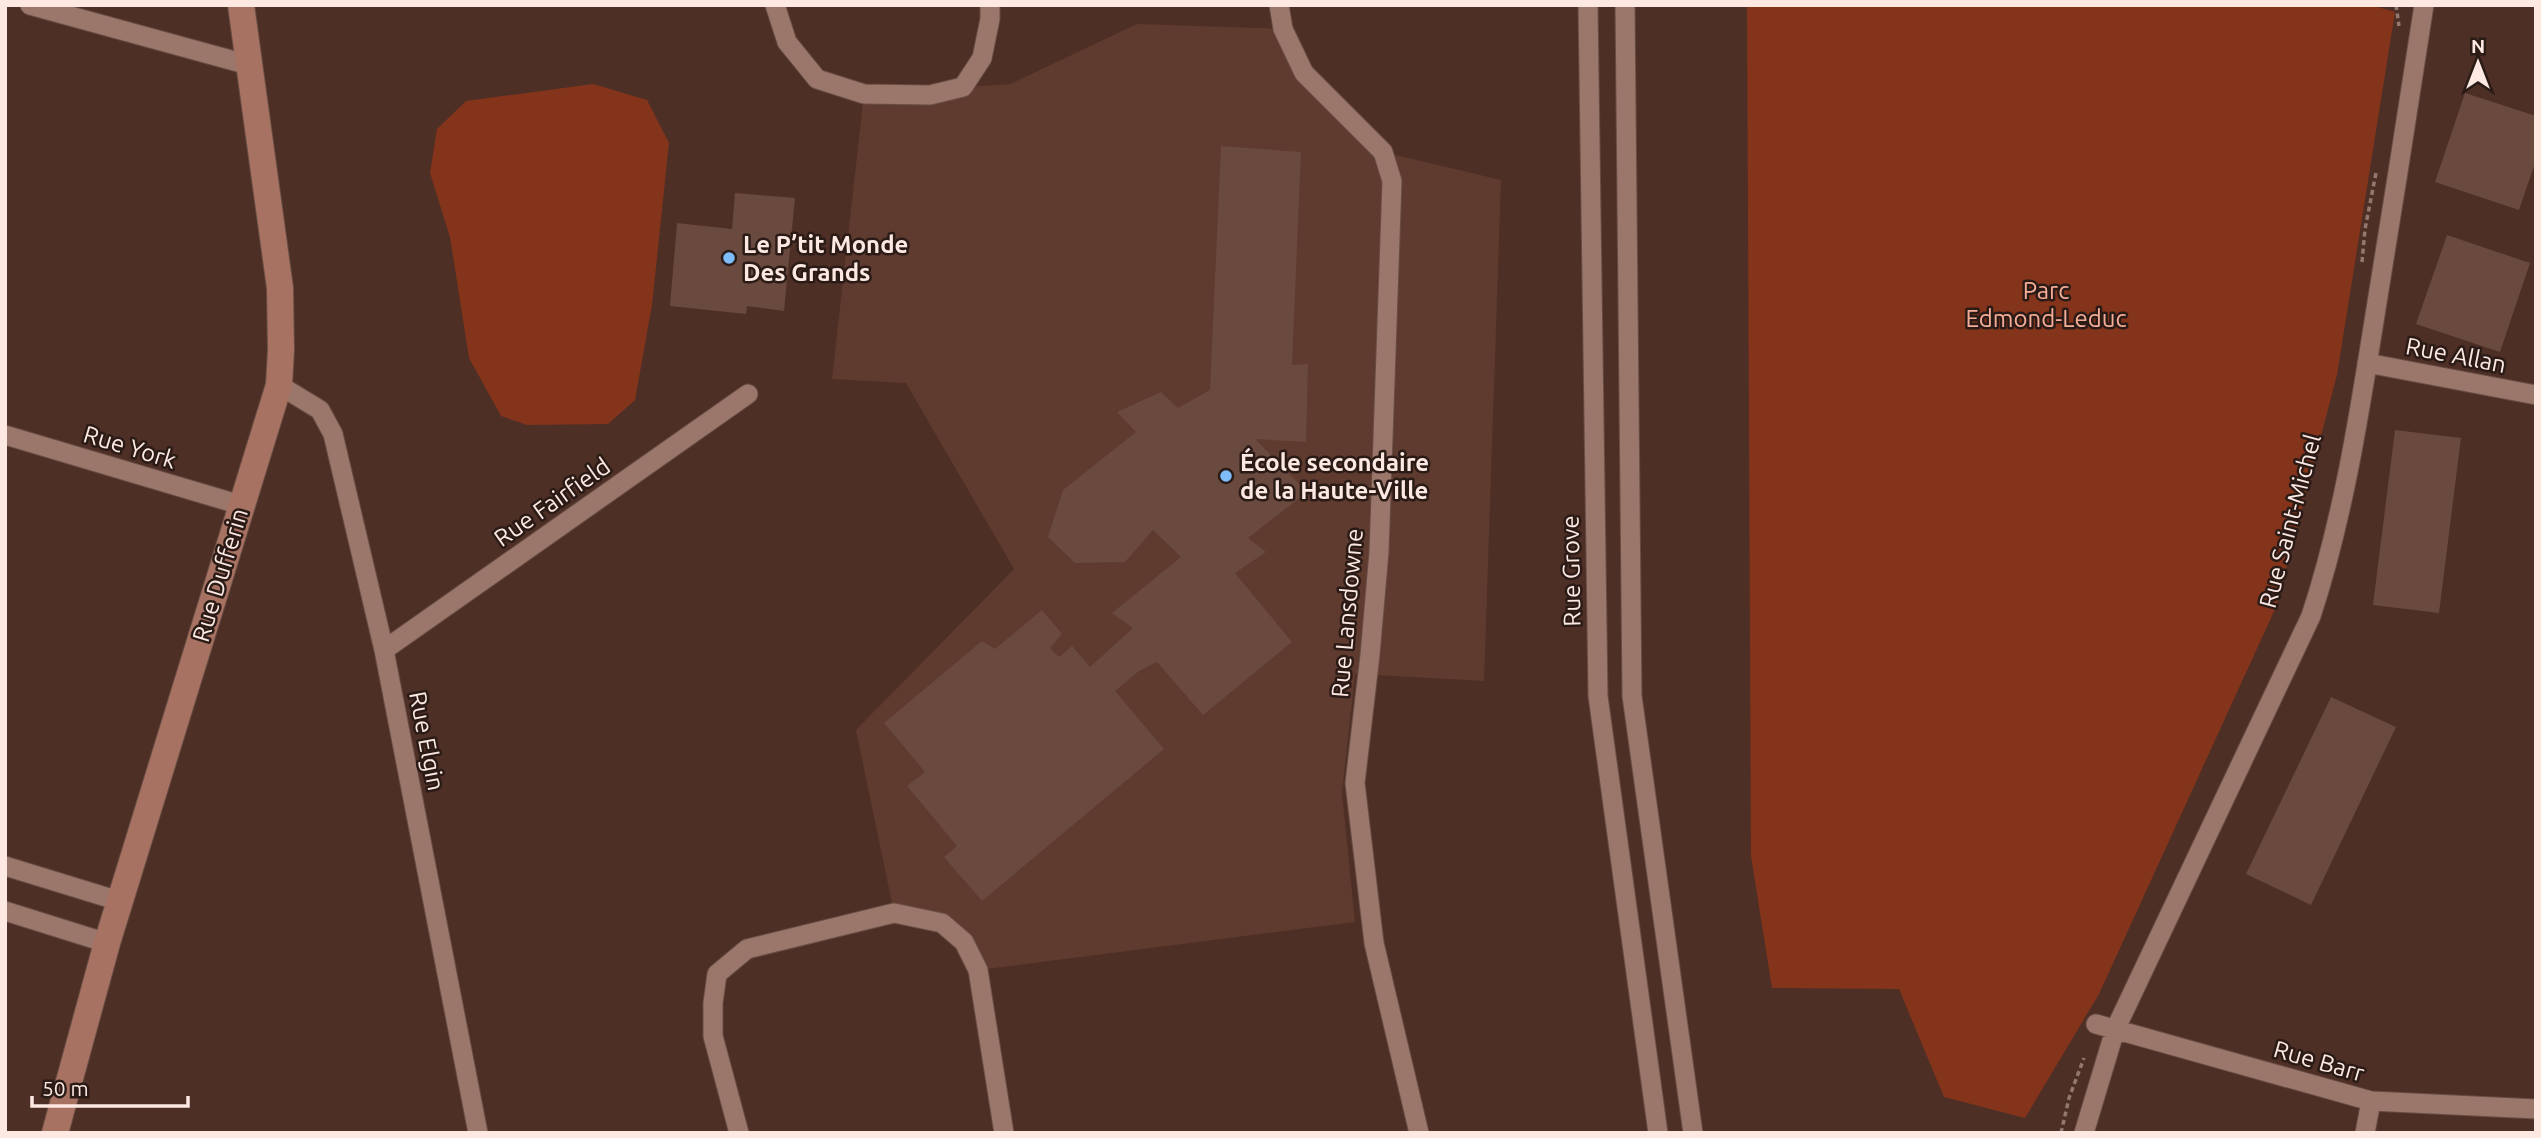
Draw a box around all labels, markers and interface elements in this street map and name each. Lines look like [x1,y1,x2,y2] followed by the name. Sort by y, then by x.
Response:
[2443,28,2513,98] north arrow
[2471,35,2485,57] text: N
[743,231,908,286] place label: Le P’tit Monde Des Grands
[721,250,737,266] marker: Le P’tit Monde Des Grands
[1965,277,2127,332] park label: Parc Edmond-Leduc
[2404,332,2508,378] street label: Rue Allan
[80,420,180,474] street label: Rue York
[2254,431,2326,611] street label: Rue Saint-Michel
[1240,447,1429,504] place label: École secondaire de la Haute-Ville
[489,452,615,552] street label: Rue Fairfield
[1218,468,1234,484] marker: École secondaire de la Haute-Ville
[187,505,253,645] street label: Rue Dufferin
[1557,515,1585,627] street label: Rue Grove
[1326,527,1368,699] street label: Rue Lansdowne
[404,689,450,793] street label: Rue Elgin
[2270,1035,2368,1087] street label: Rue Barr
[32,1064,187,1108] scale bar
[42,1076,89,1100] text: 50 m

